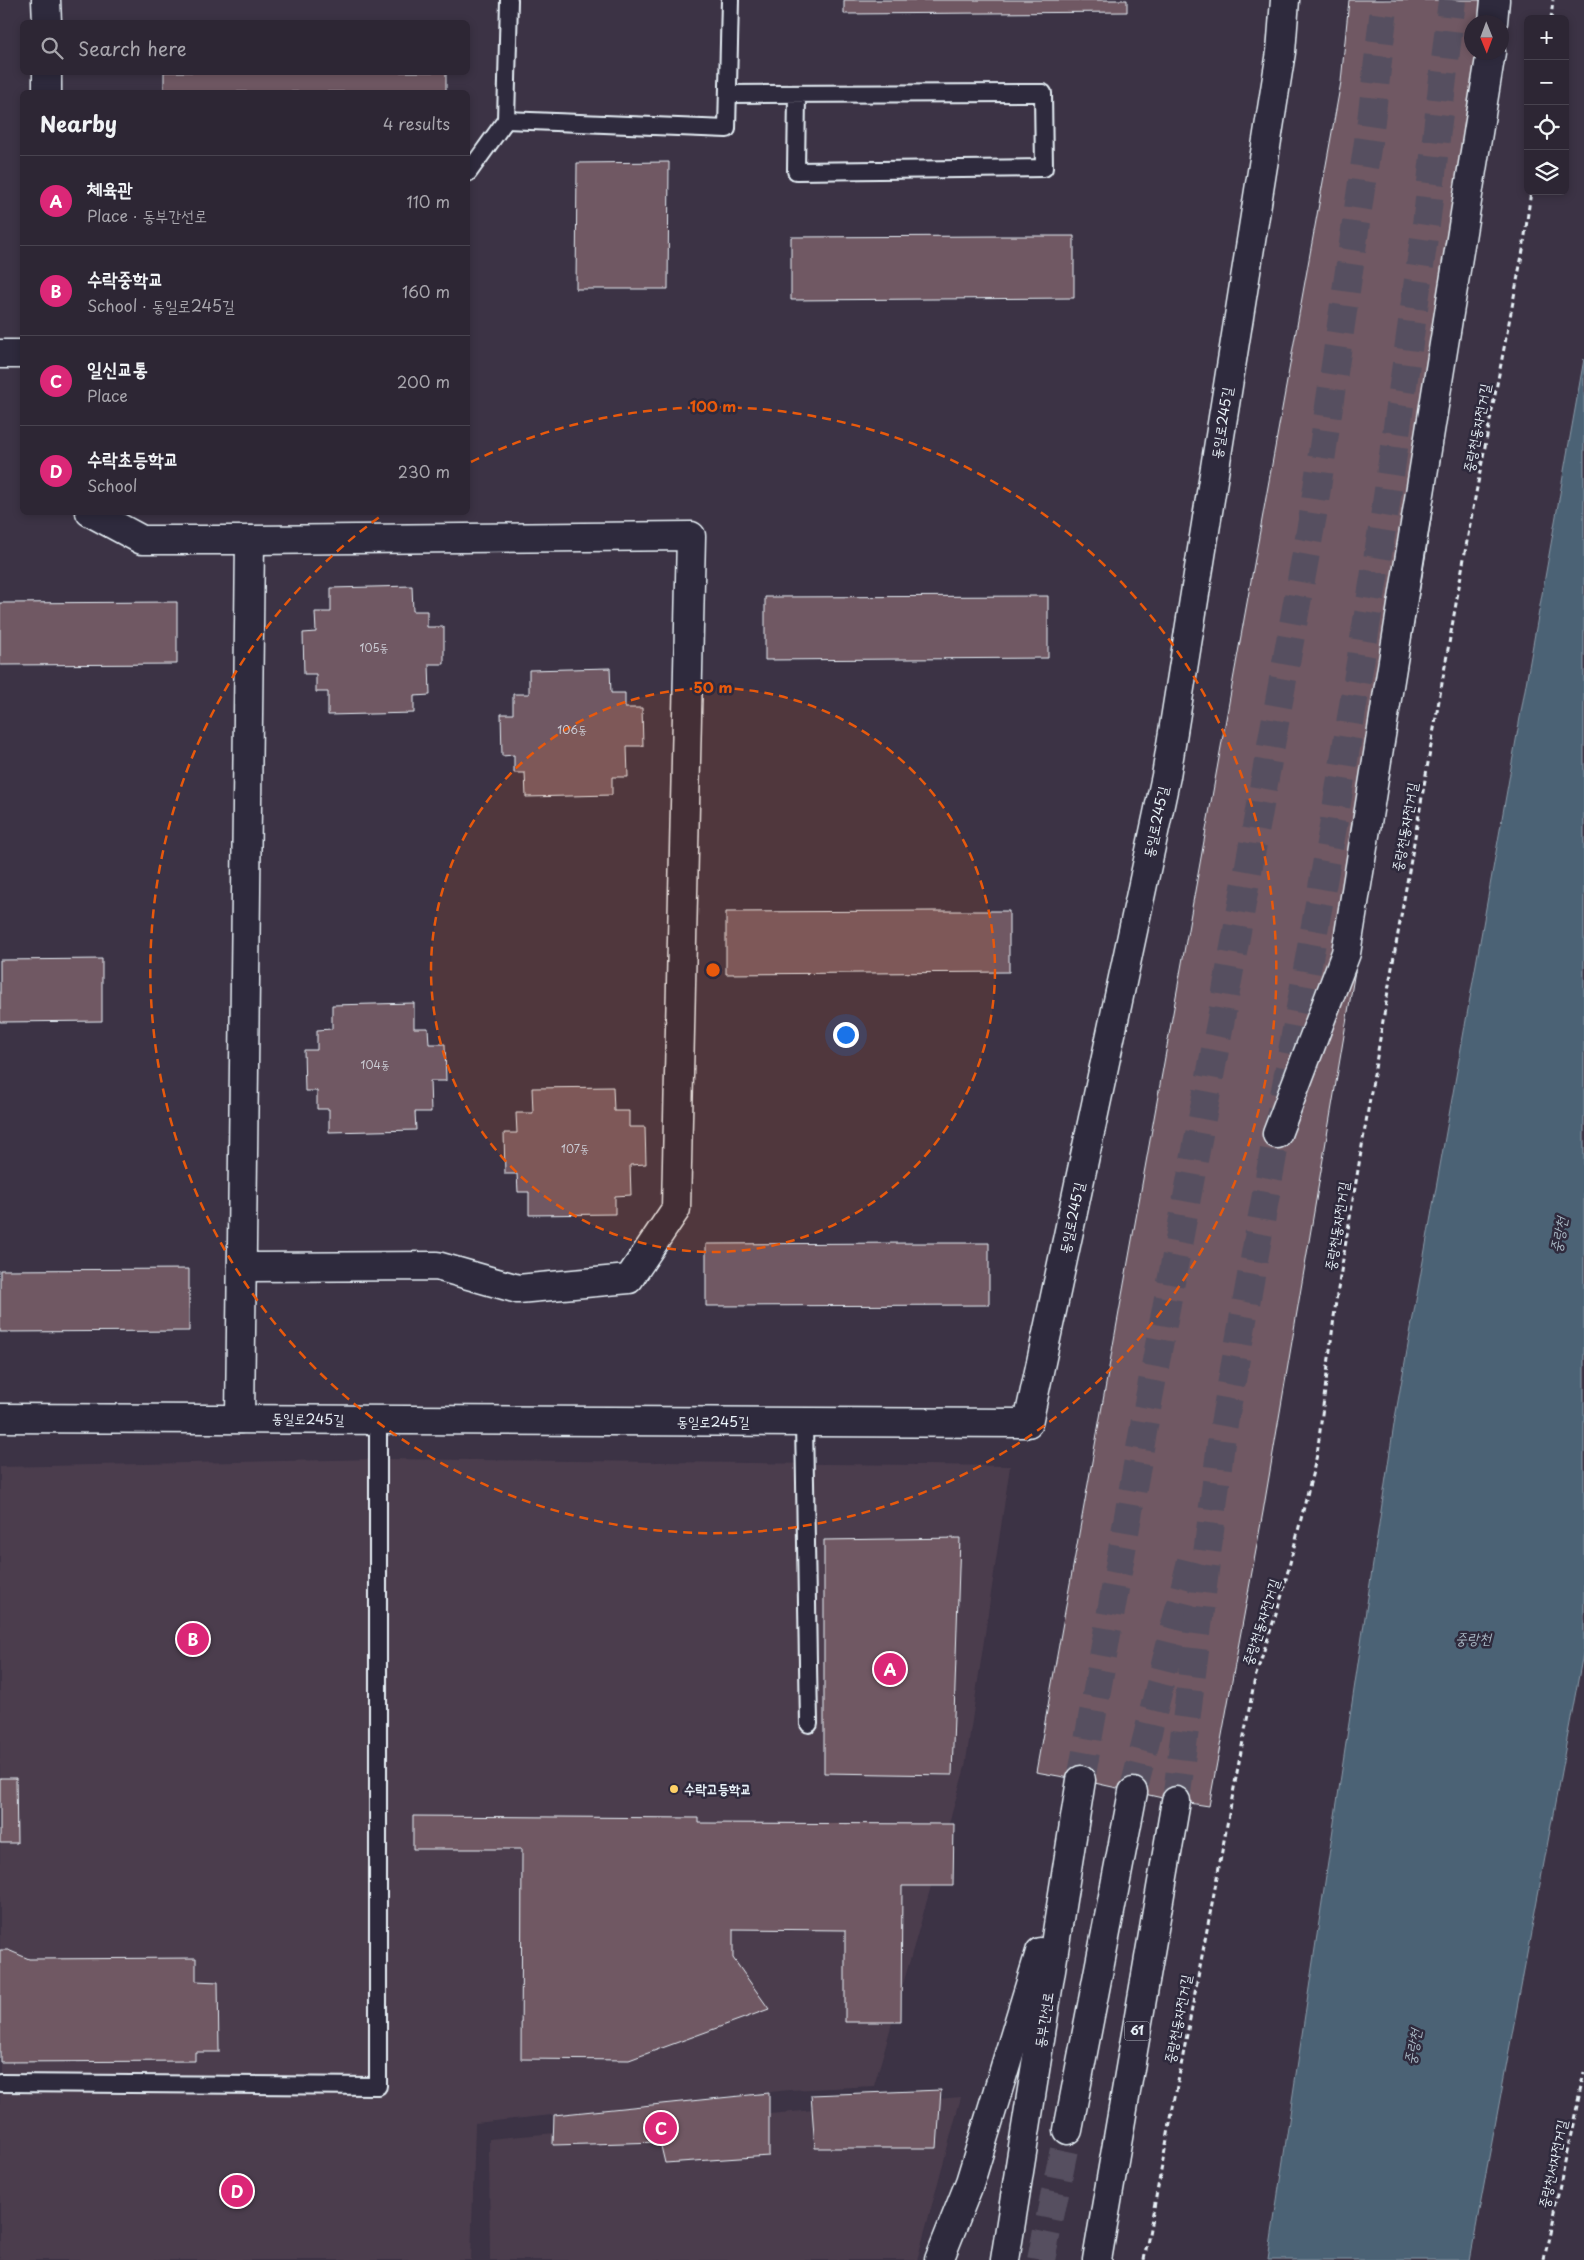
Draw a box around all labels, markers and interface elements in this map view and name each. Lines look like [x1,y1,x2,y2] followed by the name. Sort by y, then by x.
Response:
[1464,15,1509,60] north arrow
[1524,15,1569,195] map controls
[1524,15,1569,60] button: +
[20,20,470,75] search box
[38,34,66,62] icon: search
[78,34,187,62] text: Search here
[1524,60,1569,105] button: −
[1524,105,1569,150] button: locate
[40,107,117,139] text: Nearby
[383,111,450,135] text: 4 results
[1524,150,1569,195] button: layers
[87,174,133,202] text: 체육관
[50,189,62,213] text: A
[407,189,450,213] text: 110 m
[87,203,207,227] text: Place · 동부간선로
[87,264,163,292] text: 수락중학교
[51,279,61,303] text: B
[402,279,450,303] text: 160 m
[87,293,235,317] text: School · 동일로245길
[87,354,148,382] text: 일신교통
[50,369,62,393] text: C
[397,369,450,393] text: 200 m
[1458,381,1496,474] street label: 중랑천동자전거길
[87,383,128,407] text: Place
[1205,385,1238,460] street label: 동일로245길
[690,394,736,417] text: 100 m
[87,444,179,472] text: 수락초등학교
[50,459,62,483] text: D
[398,459,450,483] text: 230 m
[87,473,137,497] text: School
[360,639,389,656] house number: 105동
[694,675,732,698] text: 50 m
[557,721,587,738] house number: 106동
[1386,780,1423,873] street label: 중랑천동자전거길
[1138,784,1173,860] street label: 동일로245길
[704,961,722,979] centre of rings
[833,1022,859,1048] your location
[360,1056,390,1073] house number: 104동
[561,1140,589,1157] house number: 107동
[1319,1179,1354,1272] street label: 중랑천동자전거길
[1054,1180,1089,1256] street label: 동일로245길
[1543,1213,1572,1255] water label: 중랑천
[272,1407,345,1430] street label: 동일로245길
[677,1411,750,1432] street label: 동일로245길
[1237,1575,1285,1668] street label: 중랑천동자전거길
[177,1620,209,1658] pin: B
[1455,1626,1493,1649] water label: 중랑천
[874,1650,906,1688] pin: A
[684,1778,752,1799] place label: 수락고등학교
[668,1783,680,1795] marker: 수락고등학교
[1159,1972,1197,2065] street label: 중랑천동자전거길
[1029,1990,1058,2049] street label: 동부간선로
[1124,2022,1150,2040] road number: 61
[1397,2025,1426,2067] water label: 중랑천
[645,2109,677,2147] pin: C
[1533,2117,1572,2210] street label: 중랑천서자전거길
[221,2172,253,2210] pin: D

